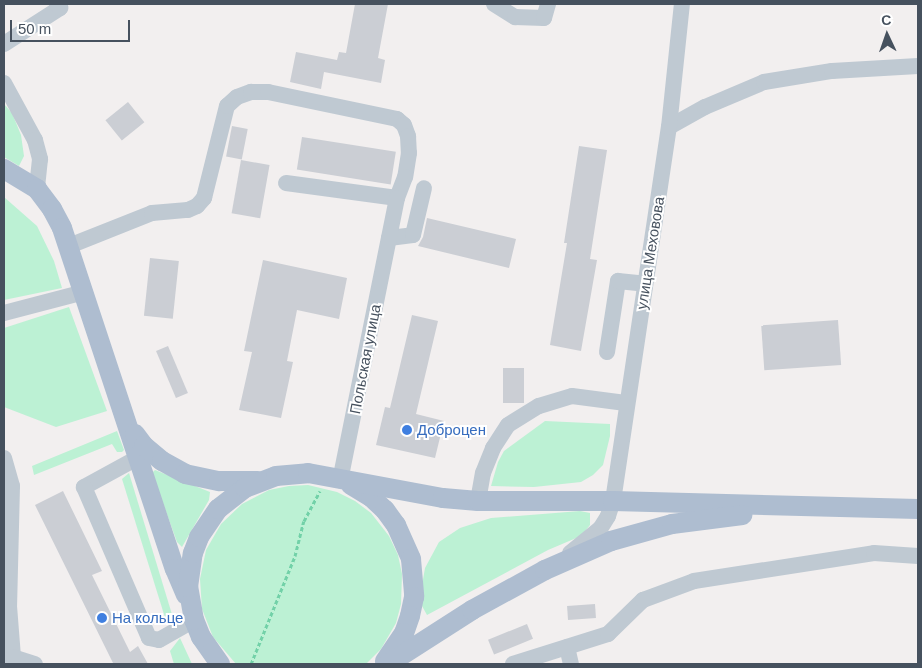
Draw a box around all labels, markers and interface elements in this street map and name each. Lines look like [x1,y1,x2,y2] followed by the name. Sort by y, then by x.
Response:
[12,10,132,42] scale bar
[862,10,912,60] north arrow
[881,12,892,28] text: С
[18,20,51,37] text: 50 m
[632,195,668,311] street label: улица Меховова
[346,302,384,416] street label: Польская улица
[417,421,486,439] place label: Доброцен
[401,424,413,436] marker: Доброцен
[112,609,183,627] place label: На кольце
[96,612,108,624] marker: На кольце

